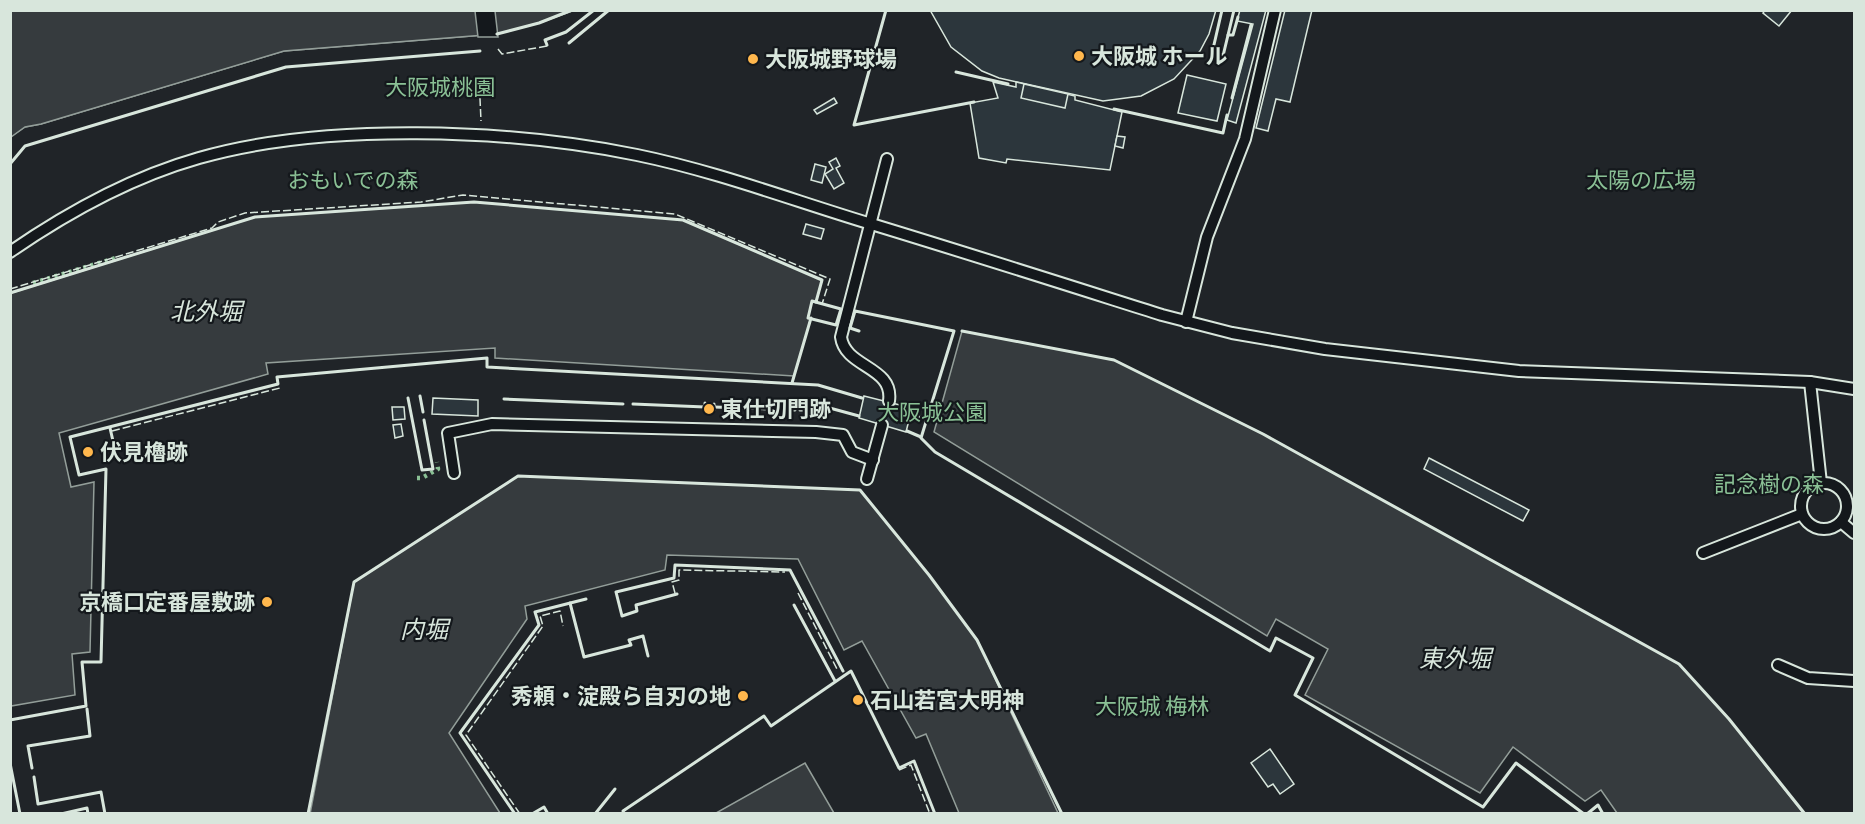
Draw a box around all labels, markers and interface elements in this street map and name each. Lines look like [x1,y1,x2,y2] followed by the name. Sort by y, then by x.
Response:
[1091,42,1228,70] place label: 大阪城 ホール
[765,45,897,73] place label: 大阪城野球場
[1072,49,1086,63] marker: 大阪城 ホール
[746,52,760,66] marker: 大阪城野球場
[385,73,495,101] park label: 大阪城桃園
[288,166,418,194] park label: おもいでの森
[1586,166,1696,194] park label: 太陽の広場
[170,296,246,327] water label: 北外堀
[721,395,831,423] place label: 東仕切門跡
[877,398,987,426] park label: 大阪城公園
[702,402,716,416] marker: 東仕切門跡
[100,438,188,466] place label: 伏見櫓跡
[81,445,95,459] marker: 伏見櫓跡
[1714,470,1824,498] park label: 記念樹の森
[79,588,255,616] place label: 京橋口定番屋敷跡
[260,595,274,609] marker: 京橋口定番屋敷跡
[400,614,452,645] water label: 内堀
[1419,643,1495,674] water label: 東外堀
[511,682,731,710] place label: 秀頼・淀殿ら自刃の地
[870,686,1024,714] place label: 石山若宮大明神
[736,689,750,703] marker: 秀頼・淀殿ら自刃の地
[1095,692,1209,720] park label: 大阪城 梅林
[851,693,865,707] marker: 石山若宮大明神

